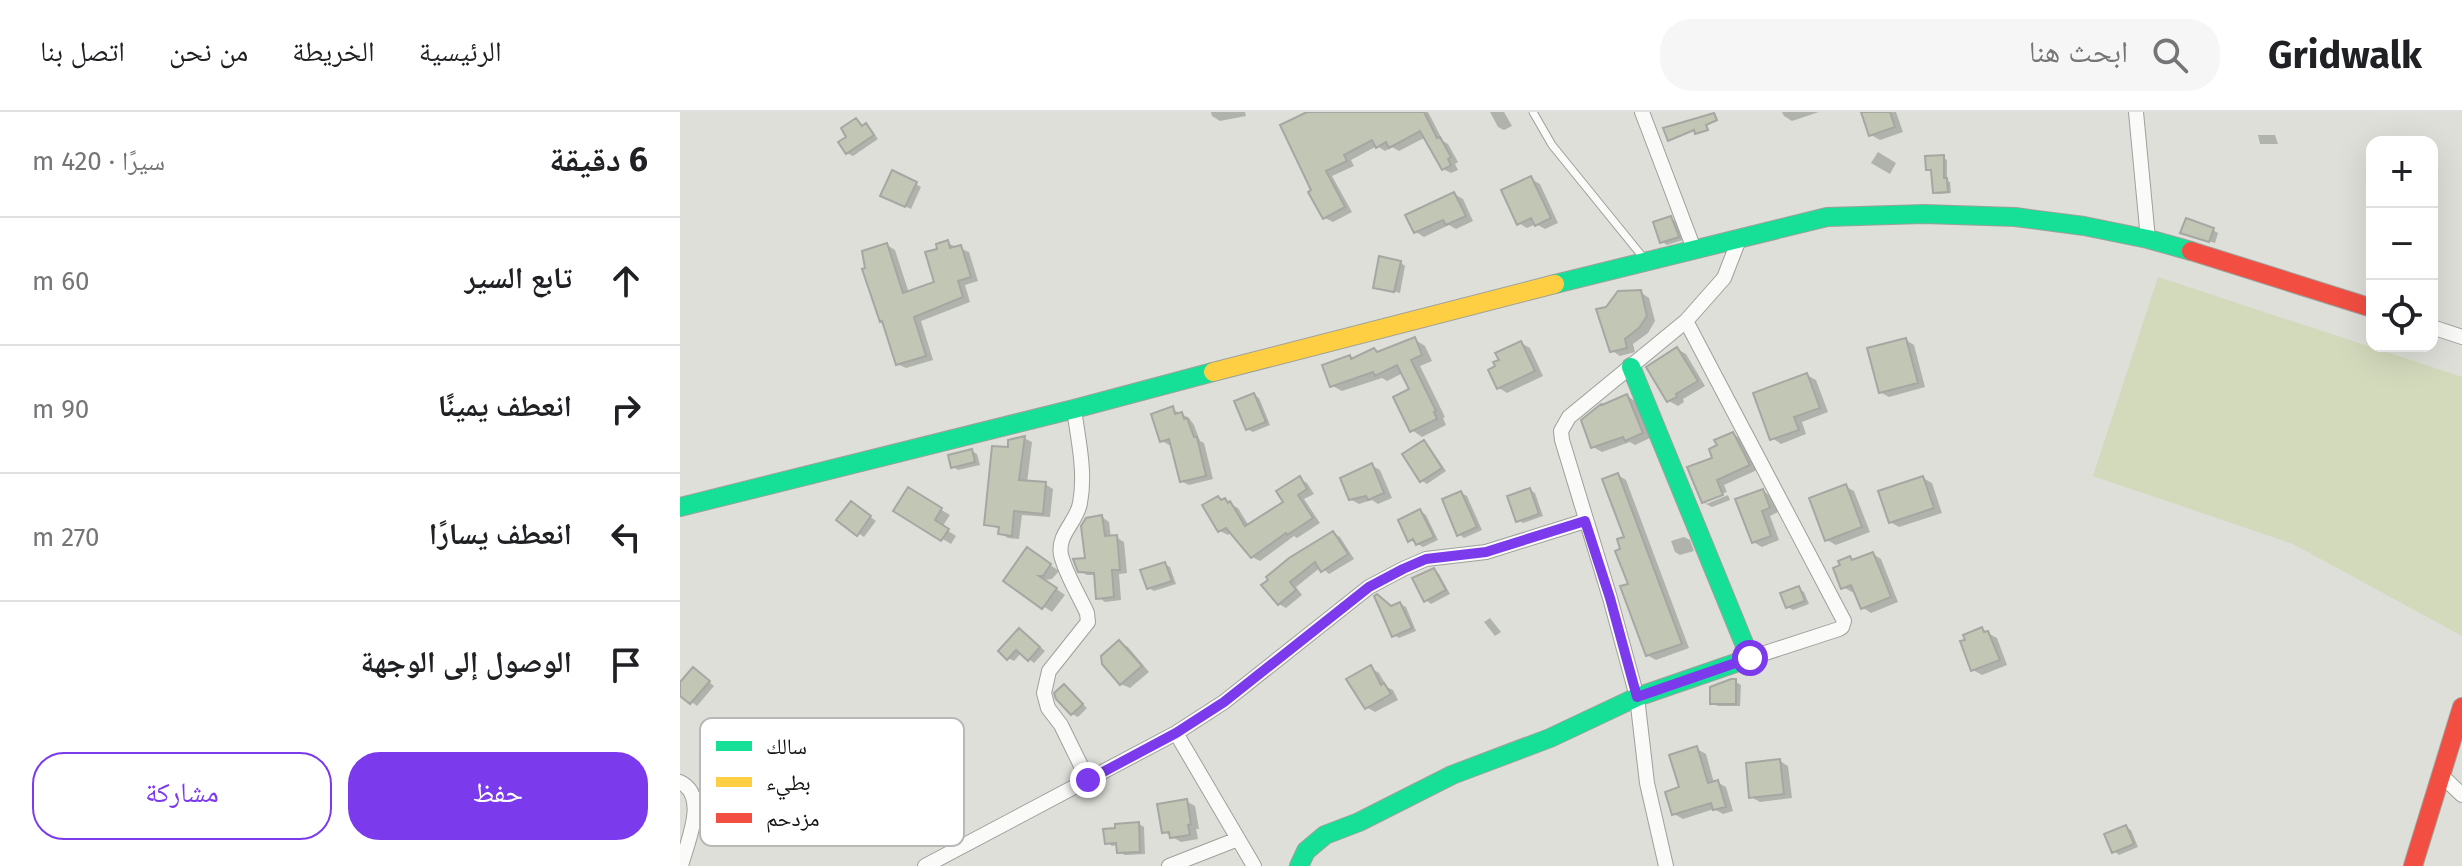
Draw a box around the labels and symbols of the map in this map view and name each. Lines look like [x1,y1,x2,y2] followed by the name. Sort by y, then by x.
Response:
[1732,640,1768,676] route start
[700,718,964,846] legend
[766,733,807,760] text: سالك
[1070,762,1106,798] route end
[766,769,811,800] text: بطيء
[766,805,820,833] text: مزدحم

